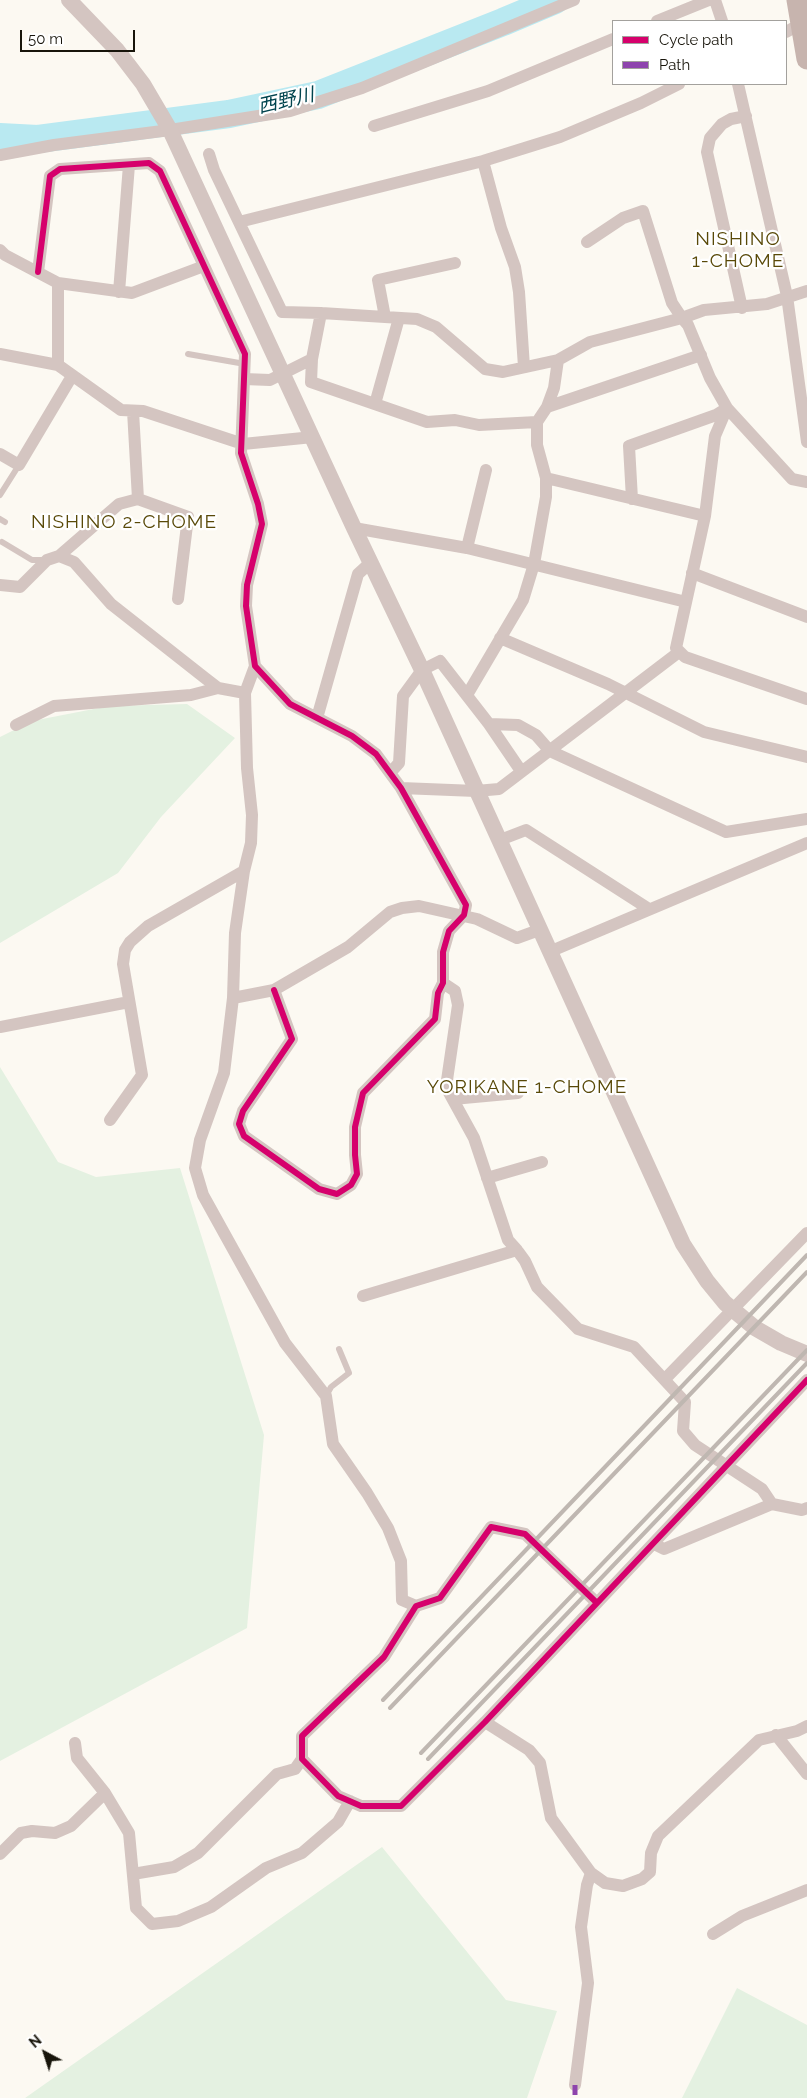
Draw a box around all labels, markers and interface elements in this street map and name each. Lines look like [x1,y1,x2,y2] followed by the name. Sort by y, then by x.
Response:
[22,20,138,52] scale bar
[612,20,787,85] legend
[28,30,63,48] text: 50 m
[659,31,733,49] text: Cycle path
[659,56,690,74] text: Path
[256,83,316,119] water label: 西野川
[691,228,785,272] district label: NISHINO 1-CHOME
[29,511,219,533] district label: NISHINO 2-CHOME
[425,1076,629,1098] district label: YORIKANE 1-CHOME
[20,2028,70,2078] north arrow
[26,2032,45,2051] text: N

